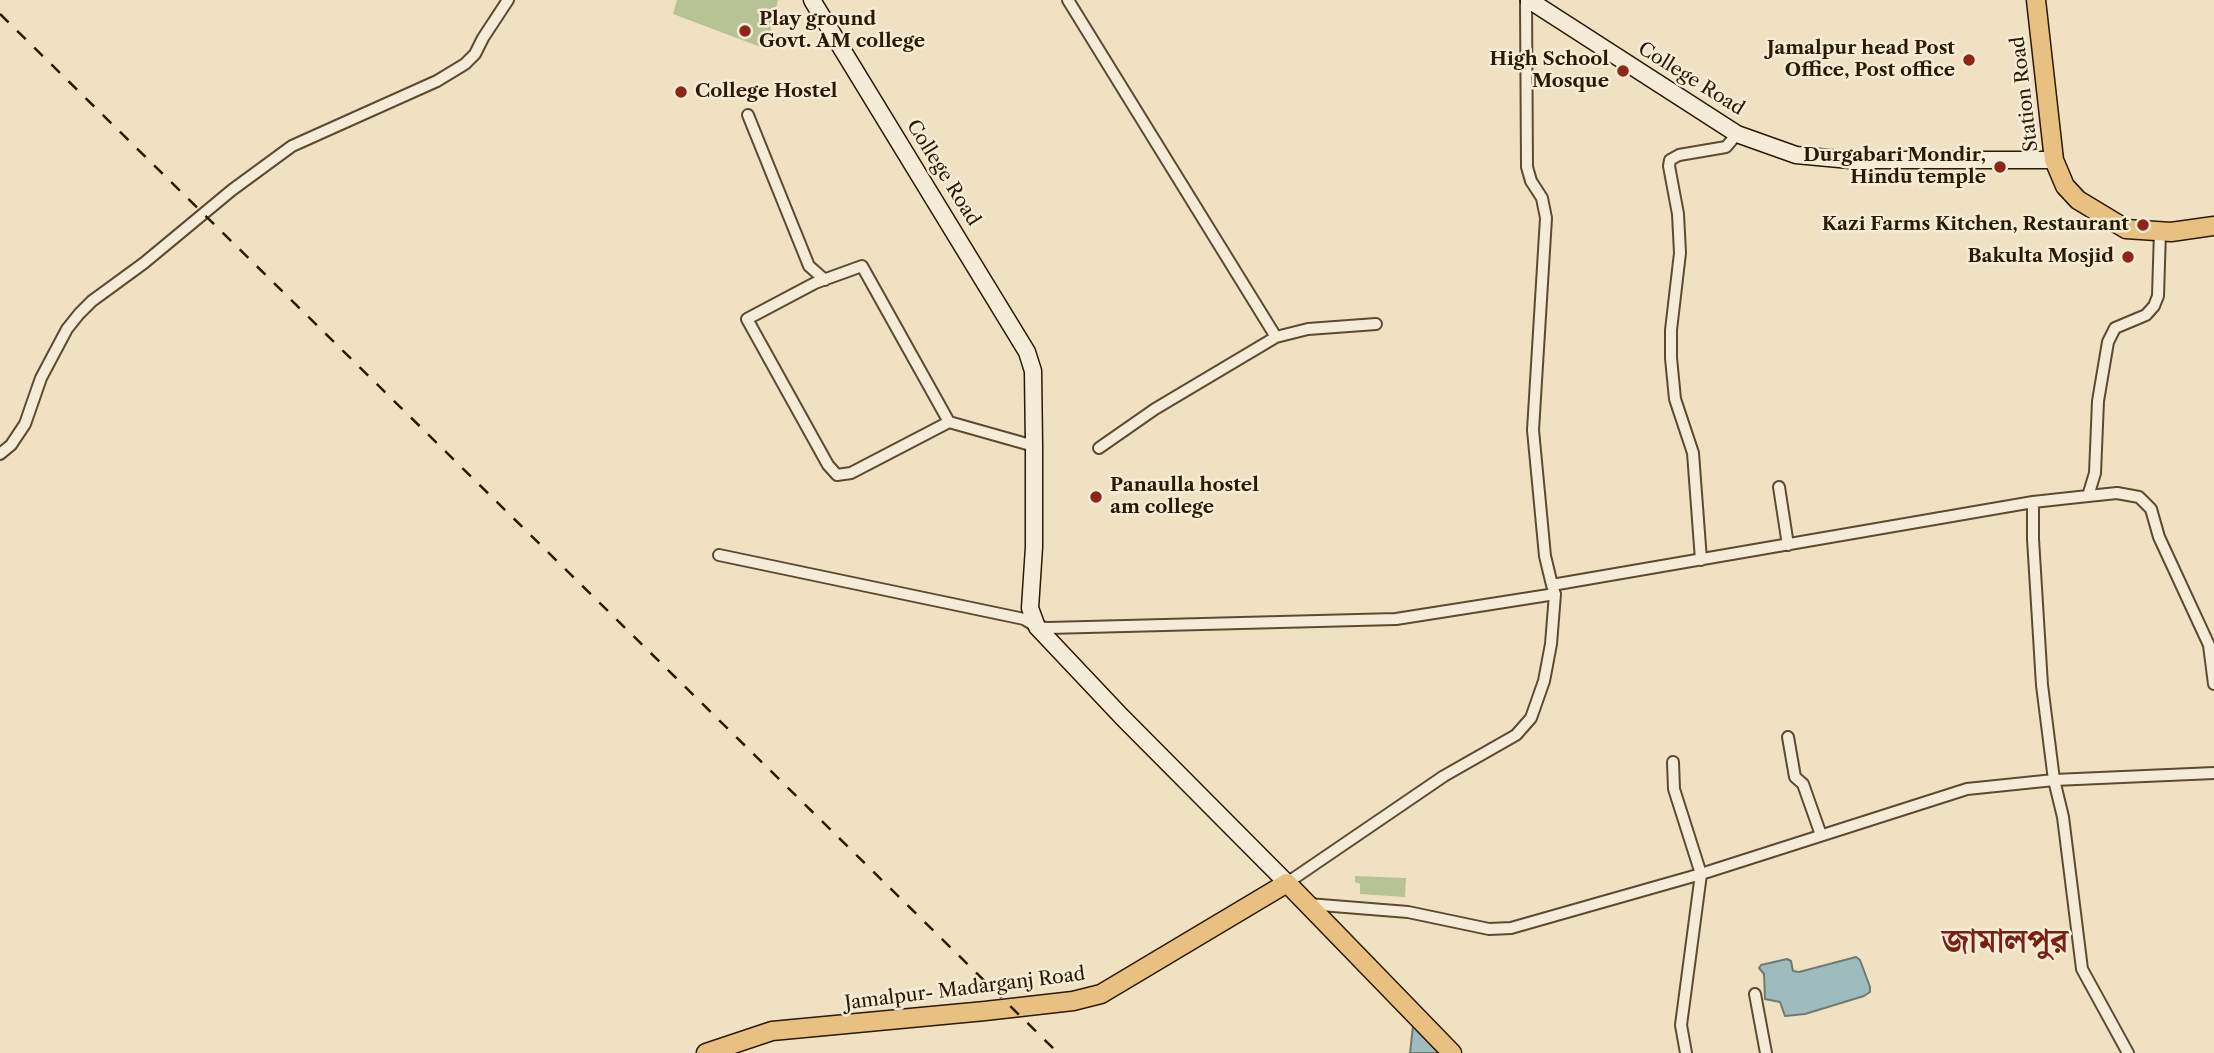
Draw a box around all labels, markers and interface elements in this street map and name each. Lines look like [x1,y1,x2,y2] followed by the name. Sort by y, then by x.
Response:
[759,9,925,53] place label: Play ground Govt. AM college
[737,23,753,39] marker: Play ground Govt. AM college
[2007,35,2043,153] street label: Station Road
[1634,37,1748,121] street label: College Road
[1767,38,1955,82] place label: Jamalpur head Post Office, Post office
[1490,49,1609,93] place label: High School Mosque
[1961,52,1977,68] marker: Jamalpur head Post Office, Post office
[1615,63,1631,79] marker: High School Mosque
[695,81,837,103] place label: College Hostel
[673,84,689,100] marker: College Hostel
[901,116,985,230] street label: College Road
[1803,145,1986,189] place label: Durgabari Mondir, Hindu temple
[1992,159,2008,175] marker: Durgabari Mondir, Hindu temple
[1822,214,2129,236] place label: Kazi Farms Kitchen, Restaurant
[2135,217,2151,233] marker: Kazi Farms Kitchen, Restaurant
[1967,246,2114,268] place label: Bakulta Mosjid
[2120,249,2136,265] marker: Bakulta Mosjid
[1110,475,1259,519] place label: Panaulla hostel am college
[1088,489,1104,505] marker: Panaulla hostel am college
[1942,922,2068,962] district label: জামালপুর
[843,963,1087,1015] street label: Jamalpur- Madarganj Road

